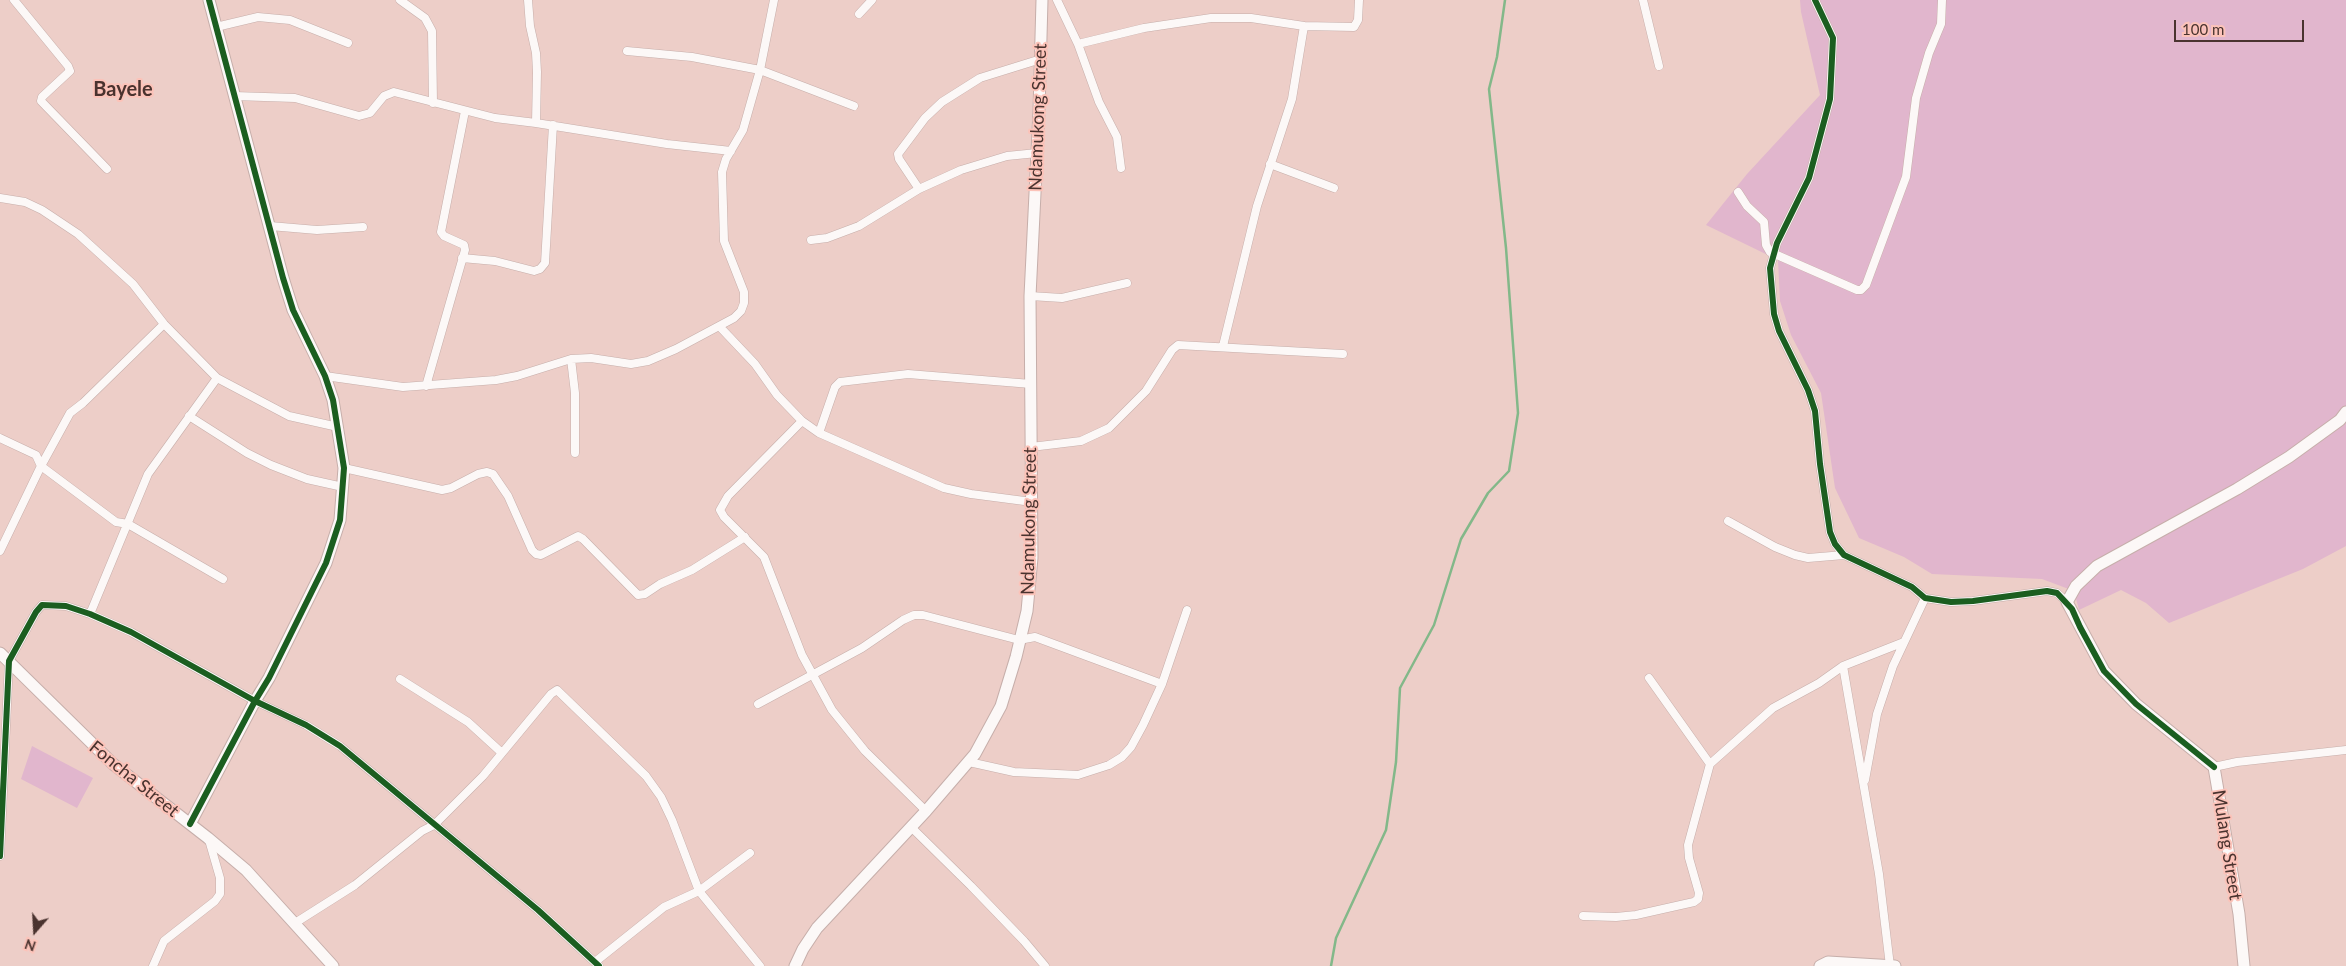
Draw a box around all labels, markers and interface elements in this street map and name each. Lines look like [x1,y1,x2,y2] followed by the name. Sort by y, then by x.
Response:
[2176,10,2306,42] scale bar
[2182,20,2224,38] text: 100 m
[1025,43,1051,191] street label: Ndamukong Street
[93,78,153,102] district label: Bayele
[1017,447,1041,595] street label: Ndamukong Street
[85,736,183,822] street label: Foncha Street
[2208,788,2246,902] street label: Mulang Street
[10,906,60,956] north arrow
[22,936,38,955] text: N

